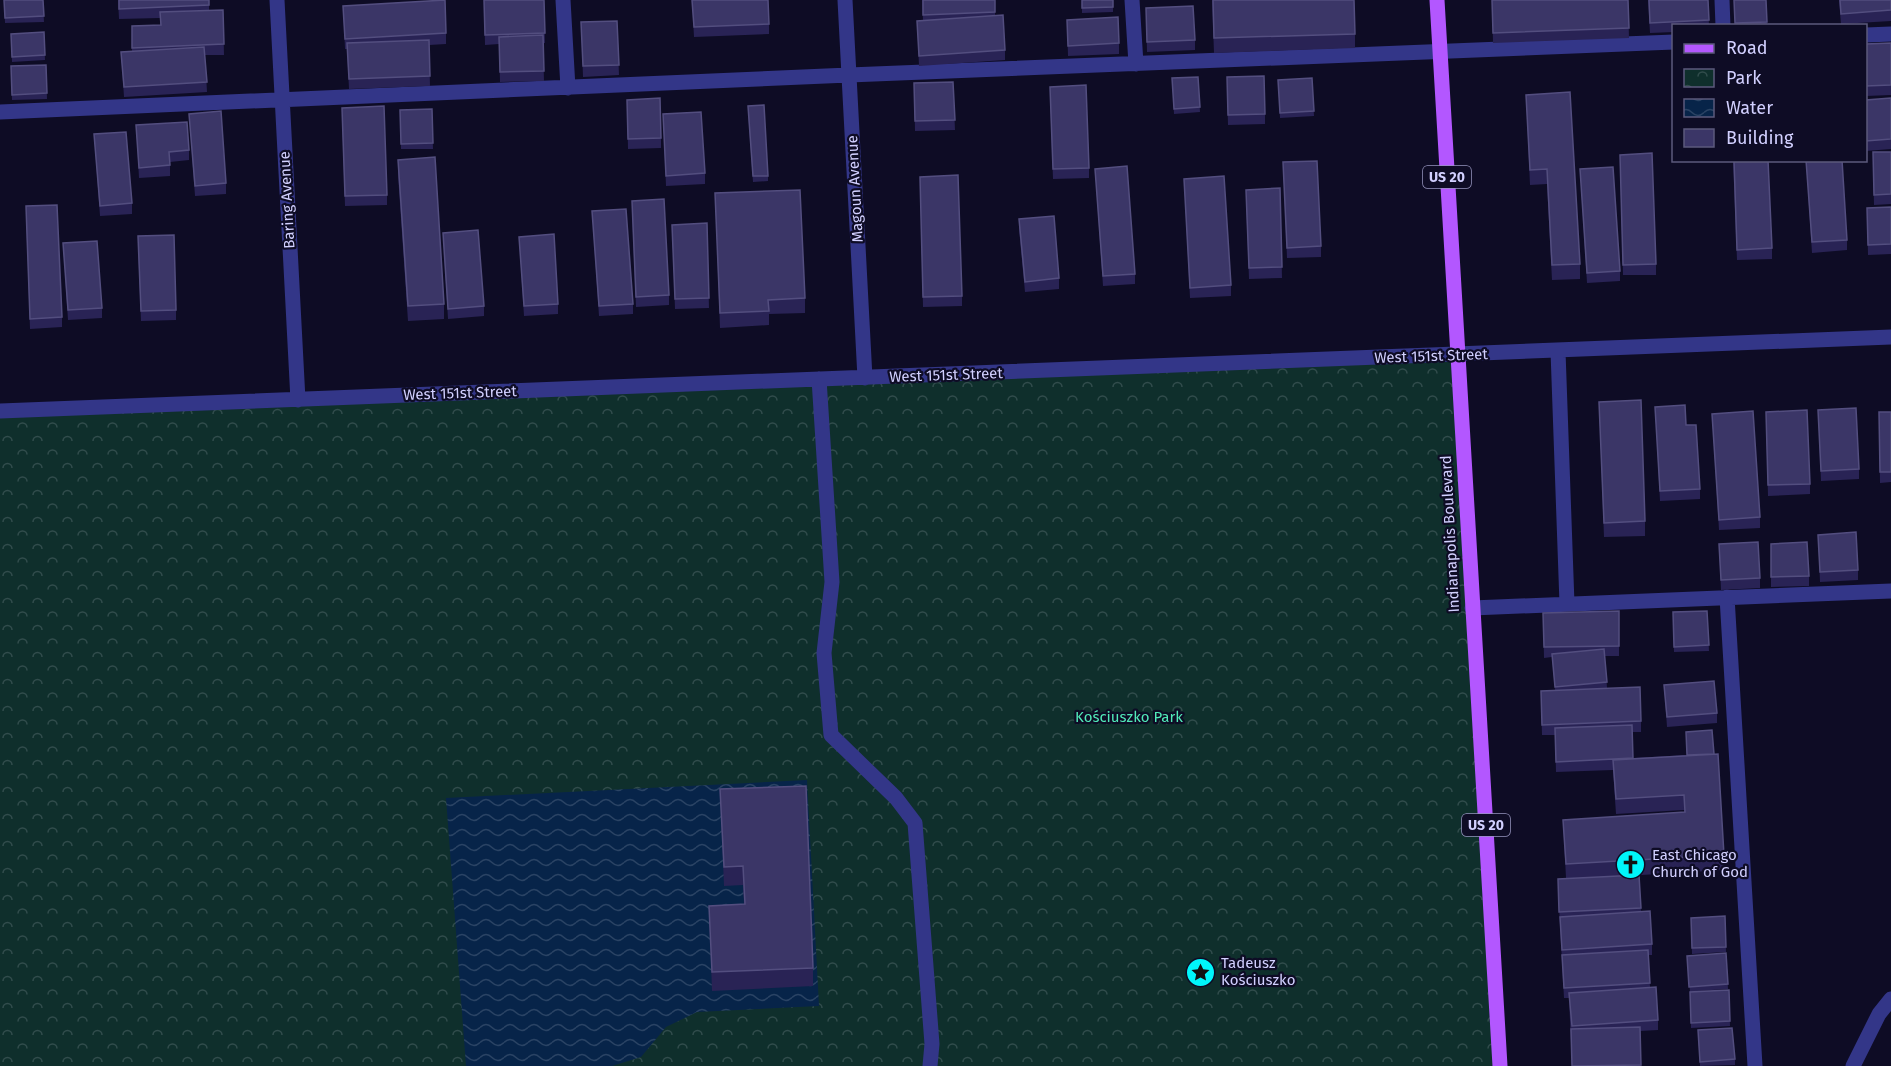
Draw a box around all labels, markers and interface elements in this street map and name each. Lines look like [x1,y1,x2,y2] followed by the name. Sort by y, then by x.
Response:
[1672,24,1867,162] legend
[1726,37,1768,59] text: Road
[1726,67,1762,89] text: Park
[1726,97,1773,119] text: Water
[1726,127,1794,149] text: Building
[843,135,867,243] street label: Magoun Avenue
[275,151,299,249] street label: Baring Avenue
[1423,166,1471,188] road number: US 20
[1374,345,1489,367] street label: West 151st Street
[889,364,1004,386] street label: West 151st Street
[403,382,518,404] street label: West 151st Street
[1437,455,1463,613] street label: Indianapolis Boulevard
[1075,708,1183,726] park label: Kościuszko Park
[1462,814,1510,836] road number: US 20
[1652,846,1748,881] place label: East Chicago Church of God
[1615,848,1647,880] church icon: East Chicago Church of God
[1221,954,1295,989] place label: Tadeusz Kościuszko
[1184,956,1216,988] place icon: Tadeusz Kościuszko

